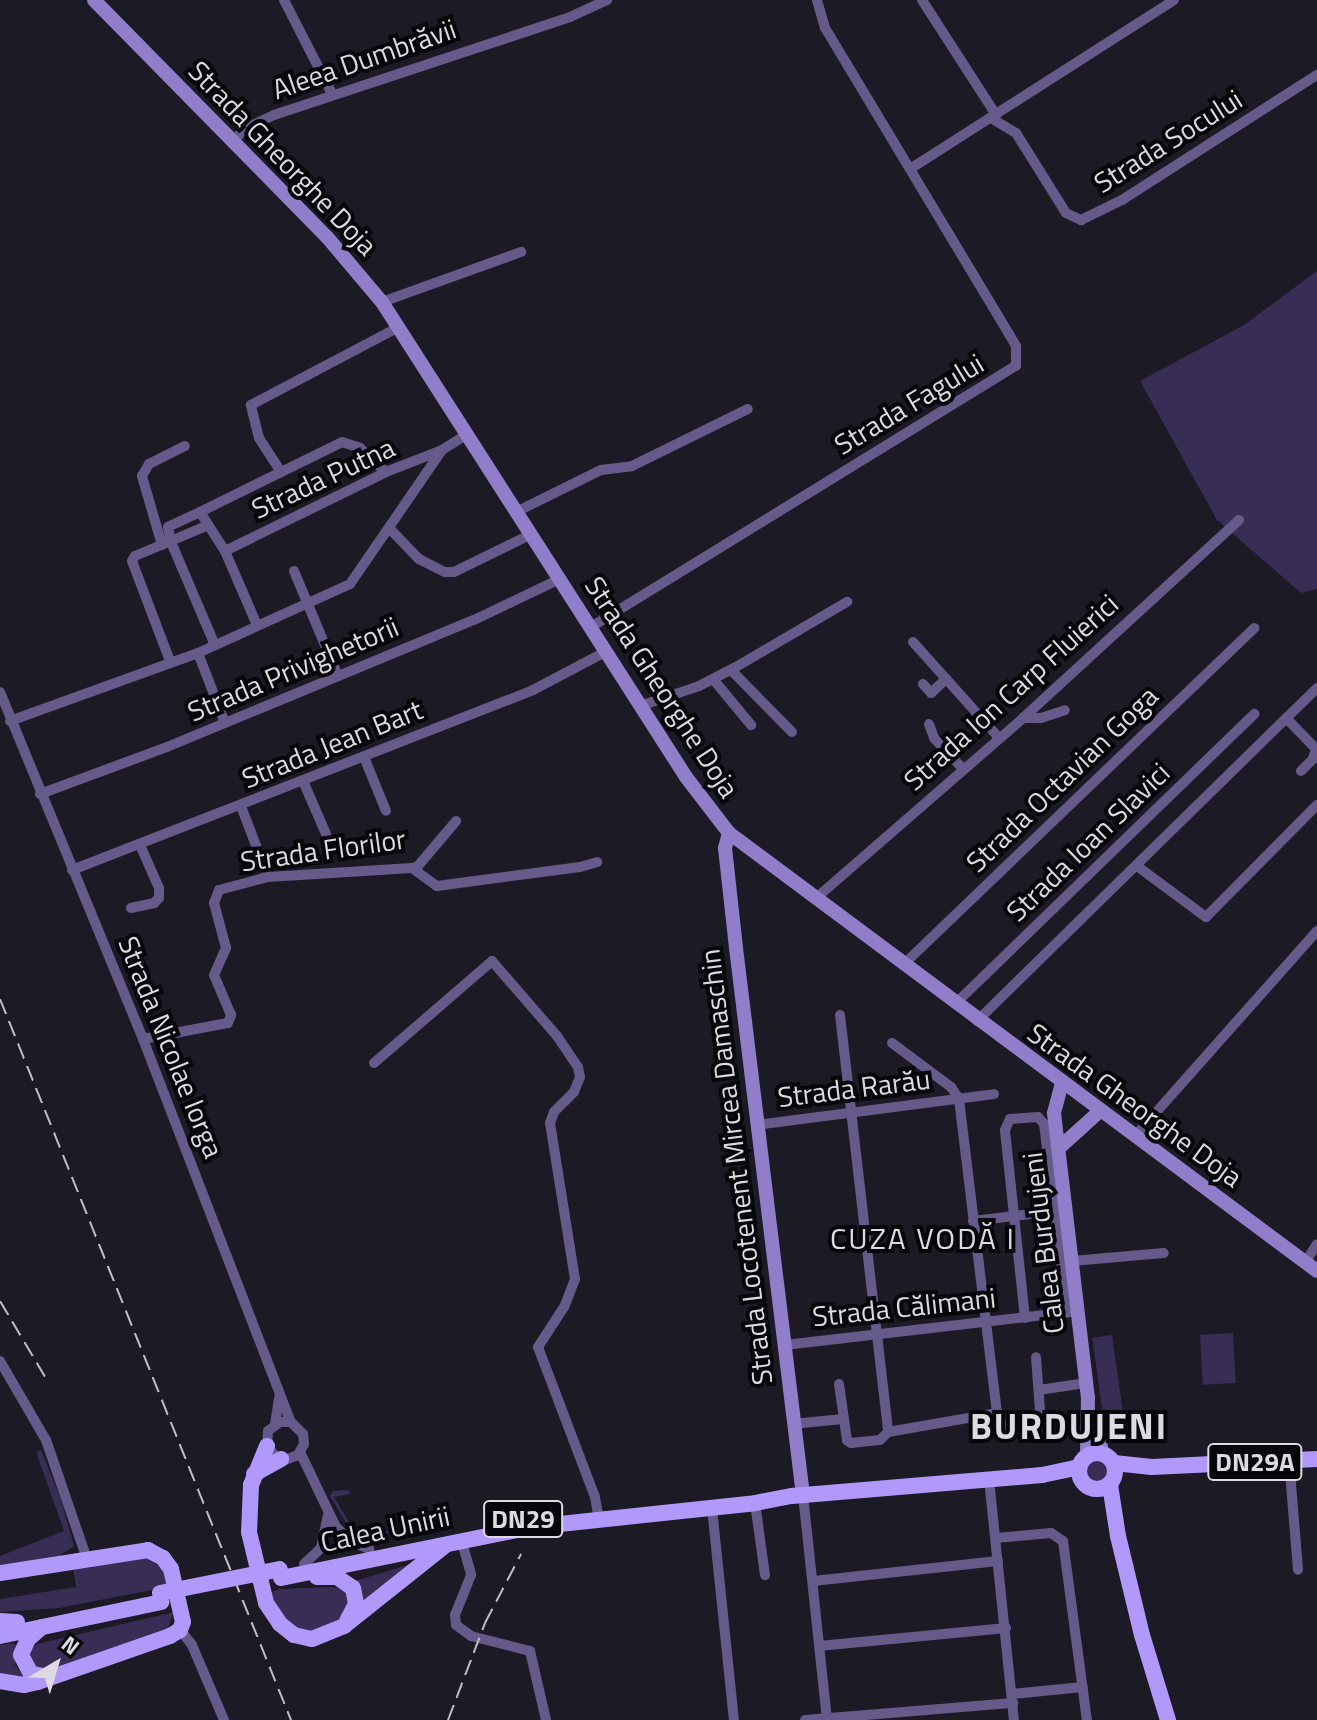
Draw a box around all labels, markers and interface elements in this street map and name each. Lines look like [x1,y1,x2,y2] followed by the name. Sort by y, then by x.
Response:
[268,12,460,106] street label: Aleea Dumbrăvii
[182,54,384,262] street label: Strada Gheorghe Doja
[1088,82,1248,200] street label: Strada Socului
[828,346,990,462] street label: Strada Fagului
[246,430,400,526] street label: Strada Putna
[578,570,746,804] street label: Strada Gheorghe Doja
[897,587,1125,797] street label: Strada Ion Carp Fluierici
[183,609,403,729] street label: Strada Privighetorii
[959,679,1165,879] street label: Strada Octavian Goga
[237,693,427,795] street label: Strada Jean Bart
[999,756,1177,928] street label: Strada Ioan Slavici
[238,822,408,878] street label: Strada Florilor
[111,931,231,1163] street label: Strada Nicolae Iorga
[693,947,779,1387] street label: Strada Locotenent Mircea Damaschin
[1021,1016,1249,1194] street label: Strada Gheorghe Doja
[776,1062,932,1114] street label: Strada Rarău
[1015,1150,1071,1336] street label: Calea Burdujeni
[830,1220,1016,1256] district label: CUZA VODĂ I
[811,1281,997,1333] street label: Strada Călimani
[970,1404,1168,1448] district label: BURDUJENI
[1207,1440,1303,1484] road number: DN29A
[483,1497,563,1541] road number: DN29
[317,1499,453,1559] street label: Calea Unirii
[16,1624,96,1704] north arrow
[54,1627,87,1663] text: N

